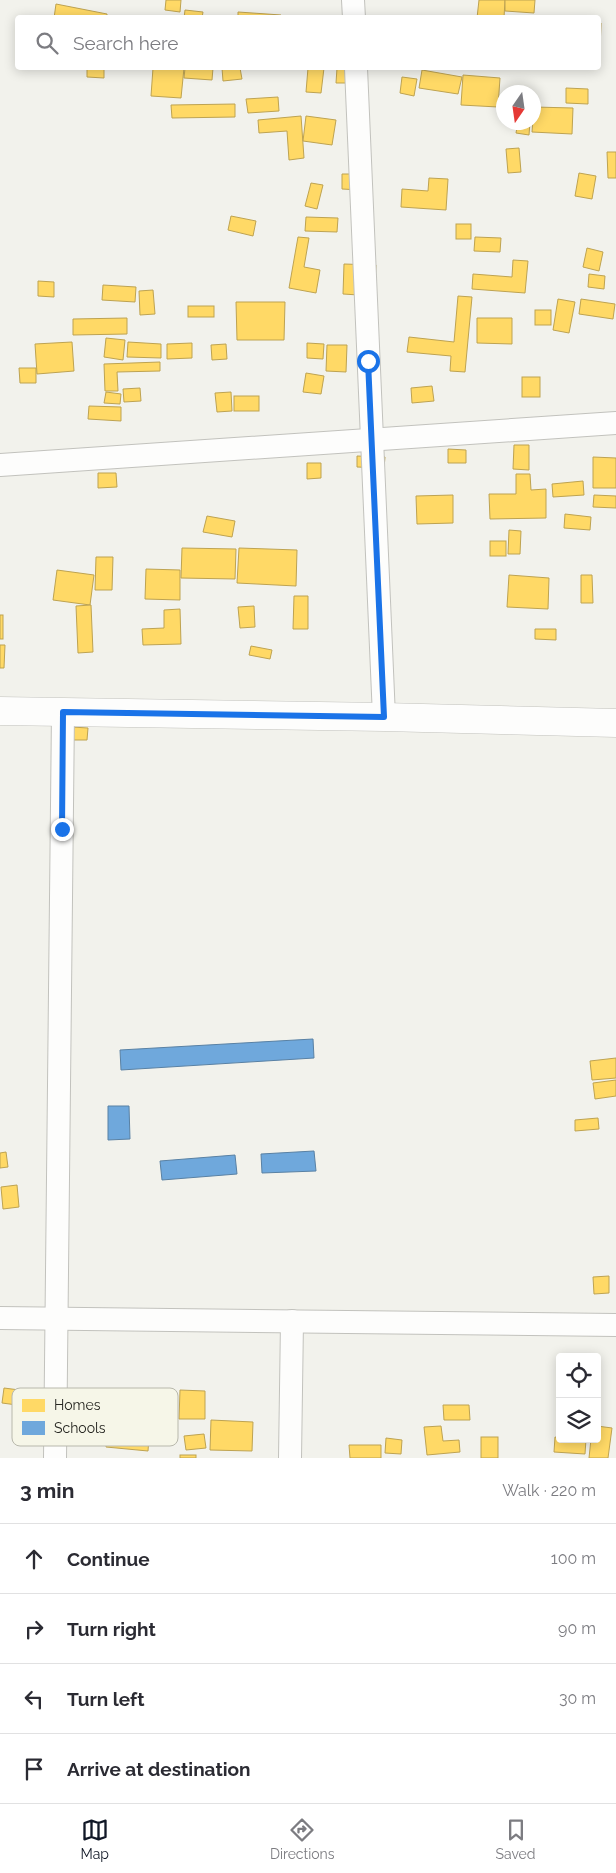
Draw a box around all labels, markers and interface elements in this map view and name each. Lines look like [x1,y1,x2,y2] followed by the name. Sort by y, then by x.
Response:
[15,15,601,70] search box
[33,29,61,57] icon: search
[73,32,179,54] text: Search here
[496,85,541,130] north arrow
[357,350,380,373] route start
[51,818,74,841] route end
[556,1353,601,1443] map controls
[556,1353,601,1398] button: locate
[12,1388,178,1446] legend
[54,1397,101,1413] text: Homes
[556,1398,601,1443] button: layers
[54,1420,106,1436] text: Schools
[20,1478,74,1503] text: 3 min
[502,1481,596,1500] text: Walk · 220 m
[20,1545,48,1573] icon: ahead
[67,1548,150,1570] text: Continue
[551,1549,596,1568] text: 100 m
[20,1615,48,1643] icon: right
[67,1618,156,1640] text: Turn right
[558,1619,596,1638] text: 90 m
[20,1685,48,1713] icon: left
[67,1688,144,1710] text: Turn left
[559,1689,596,1708] text: 30 m
[20,1755,48,1783] icon: arrive
[67,1758,251,1780] text: Arrive at destination
[80,1816,109,1862] tab: Map
[270,1816,335,1862] tab: Directions
[495,1816,536,1862] tab: Saved

